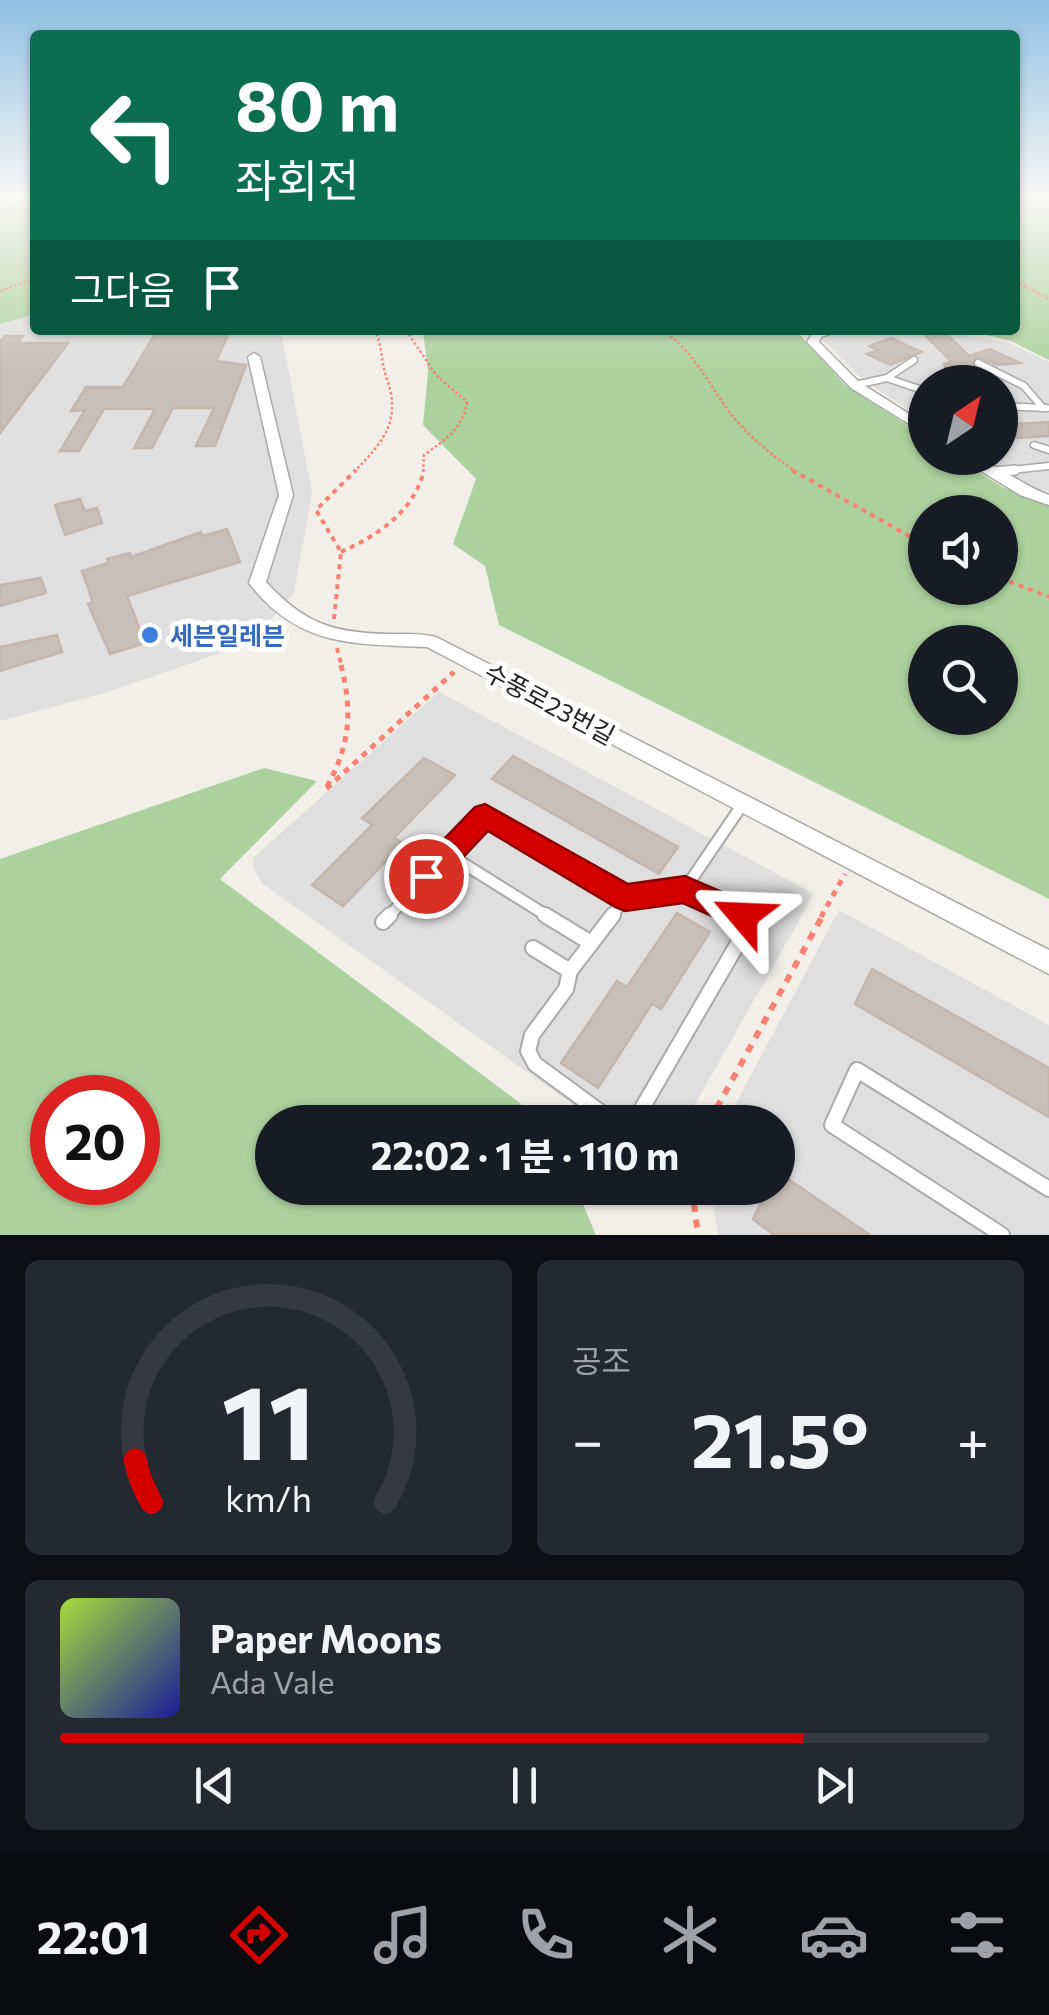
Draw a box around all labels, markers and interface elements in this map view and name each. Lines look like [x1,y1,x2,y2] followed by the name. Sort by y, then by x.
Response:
[235,60,399,145] text: 80 m
[70,70,200,200] icon: left
[235,151,359,206] text: 좌회전
[195,260,250,315] icon: arrive
[70,265,175,312] text: 그다음
[908,365,1018,475] north arrow
[908,365,1018,735] map controls
[908,495,1018,605] button: sound
[170,620,285,650] place label: 세븐일레븐
[139,624,161,646] marker: 세븐일레븐
[908,625,1018,735] button: search
[480,656,620,750] street label: 수풍로23번길
[384,834,469,919] pin
[399,849,454,904] icon: arrive
[691,864,795,968] position arrow
[30,1075,160,1205] speed limit sign: 20
[371,1131,679,1178] text: 22:02 · 1 분 · 110 m
[572,1340,631,1380] text: 공조
[221,1354,316,1481] text: 11
[691,1392,869,1483] text: 21.5°
[572,1405,603,1472] text: −
[957,1405,989,1472] text: +
[225,1476,312,1519] text: km/h
[210,1614,442,1661] text: Paper Moons
[210,1661,335,1701] text: Ada Vale
[187,1758,242,1813] icon: previous
[497,1758,552,1813] icon: pause
[807,1758,862,1813] icon: next
[224,1900,294,1970] icon: directions
[368,1900,438,1970] icon: music
[511,1900,581,1970] icon: phone
[655,1900,725,1970] icon: climate
[799,1900,869,1970] icon: car
[942,1900,1012,1970] icon: filters
[37,1908,150,1963] text: 22:01

